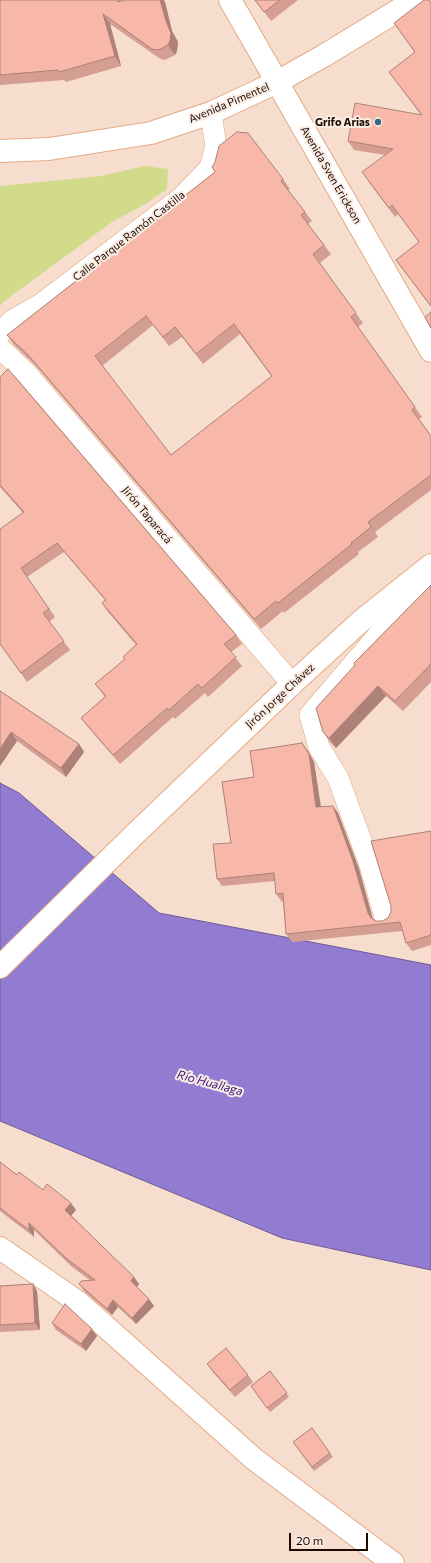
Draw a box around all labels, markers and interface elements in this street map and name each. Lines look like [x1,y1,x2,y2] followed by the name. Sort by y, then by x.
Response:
[187,80,271,126] street label: Avenida Pimentel
[315,115,370,129] place label: Grifo Arias
[373,117,383,127] marker: Grifo Arias
[298,124,364,226] street label: Avenida Sven Erickson
[70,188,188,284] street label: Calle Parque Ramón Castilla
[119,484,175,546] street label: Jirón Taparacá
[243,661,317,731] street label: Jirón Jorge Chávez
[175,1067,245,1099] water label: Río Huallaga
[291,1525,370,1551] scale bar
[296,1533,323,1547] text: 20 m

